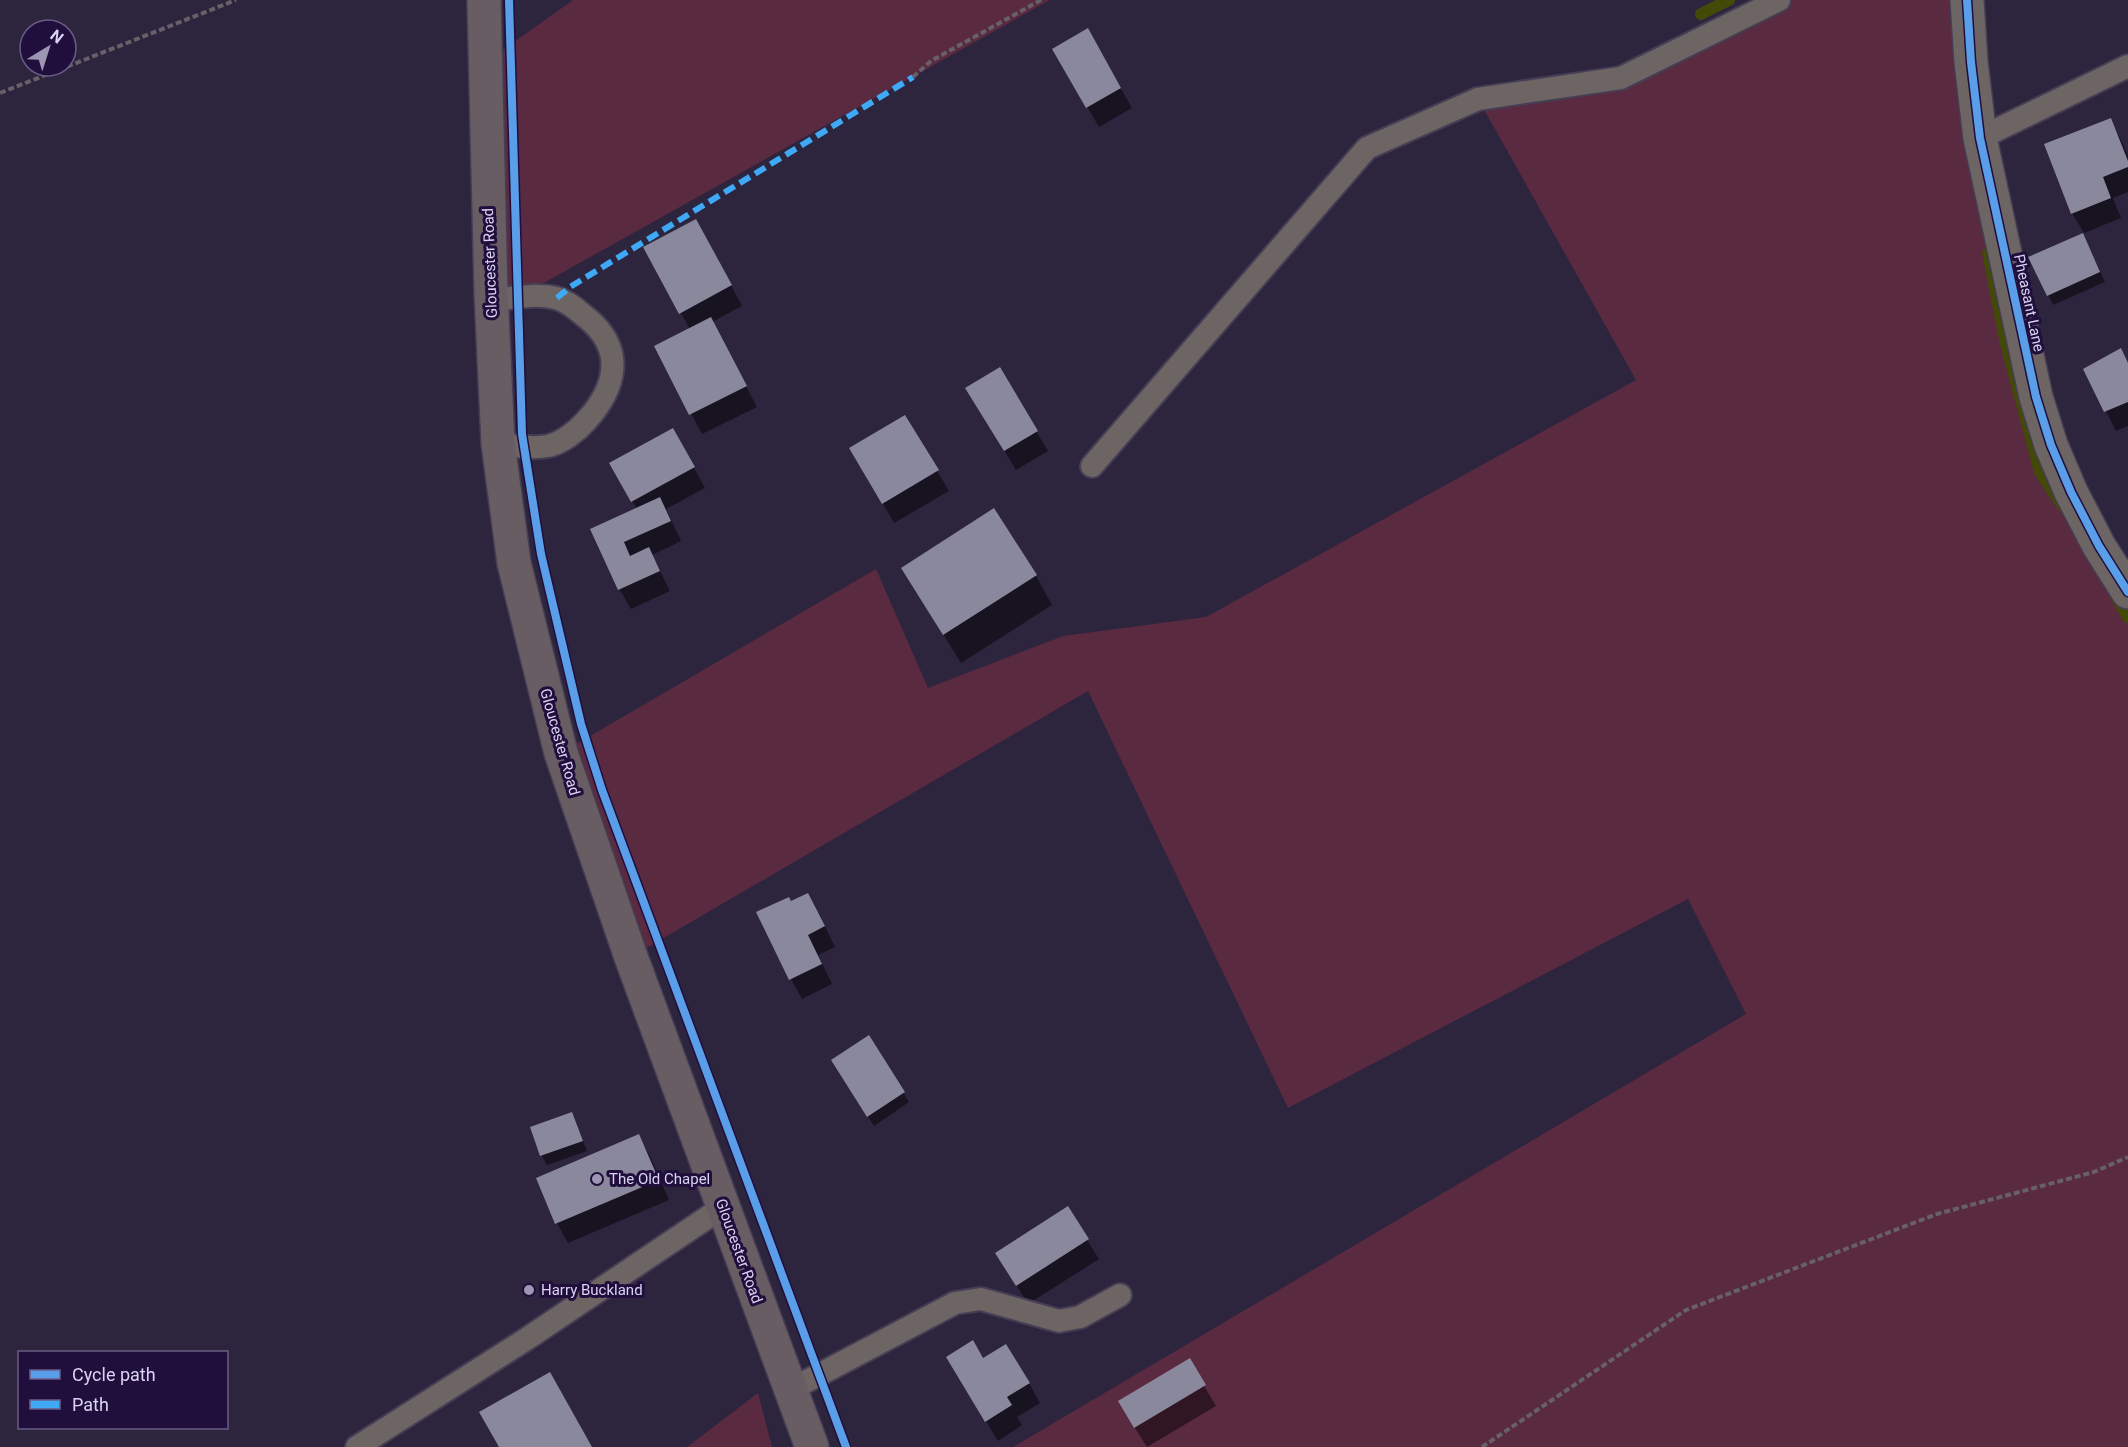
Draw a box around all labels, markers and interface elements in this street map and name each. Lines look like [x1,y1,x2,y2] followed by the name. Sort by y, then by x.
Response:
[18,18,78,78] north arrow
[47,26,67,48] text: N
[479,208,501,318] street label: Gloucester Road
[2010,253,2048,353] street label: Pheasant Lane
[536,686,584,798] street label: Gloucester Road
[609,1170,710,1188] place label: The Old Chapel
[590,1172,604,1186] marker: The Old Chapel
[712,1196,766,1306] street label: Gloucester Road
[541,1281,643,1299] place label: Harry Buckland
[522,1283,536,1297] marker: Harry Buckland
[18,1351,228,1429] legend
[72,1364,156,1385] text: Cycle path
[72,1394,109,1415] text: Path

